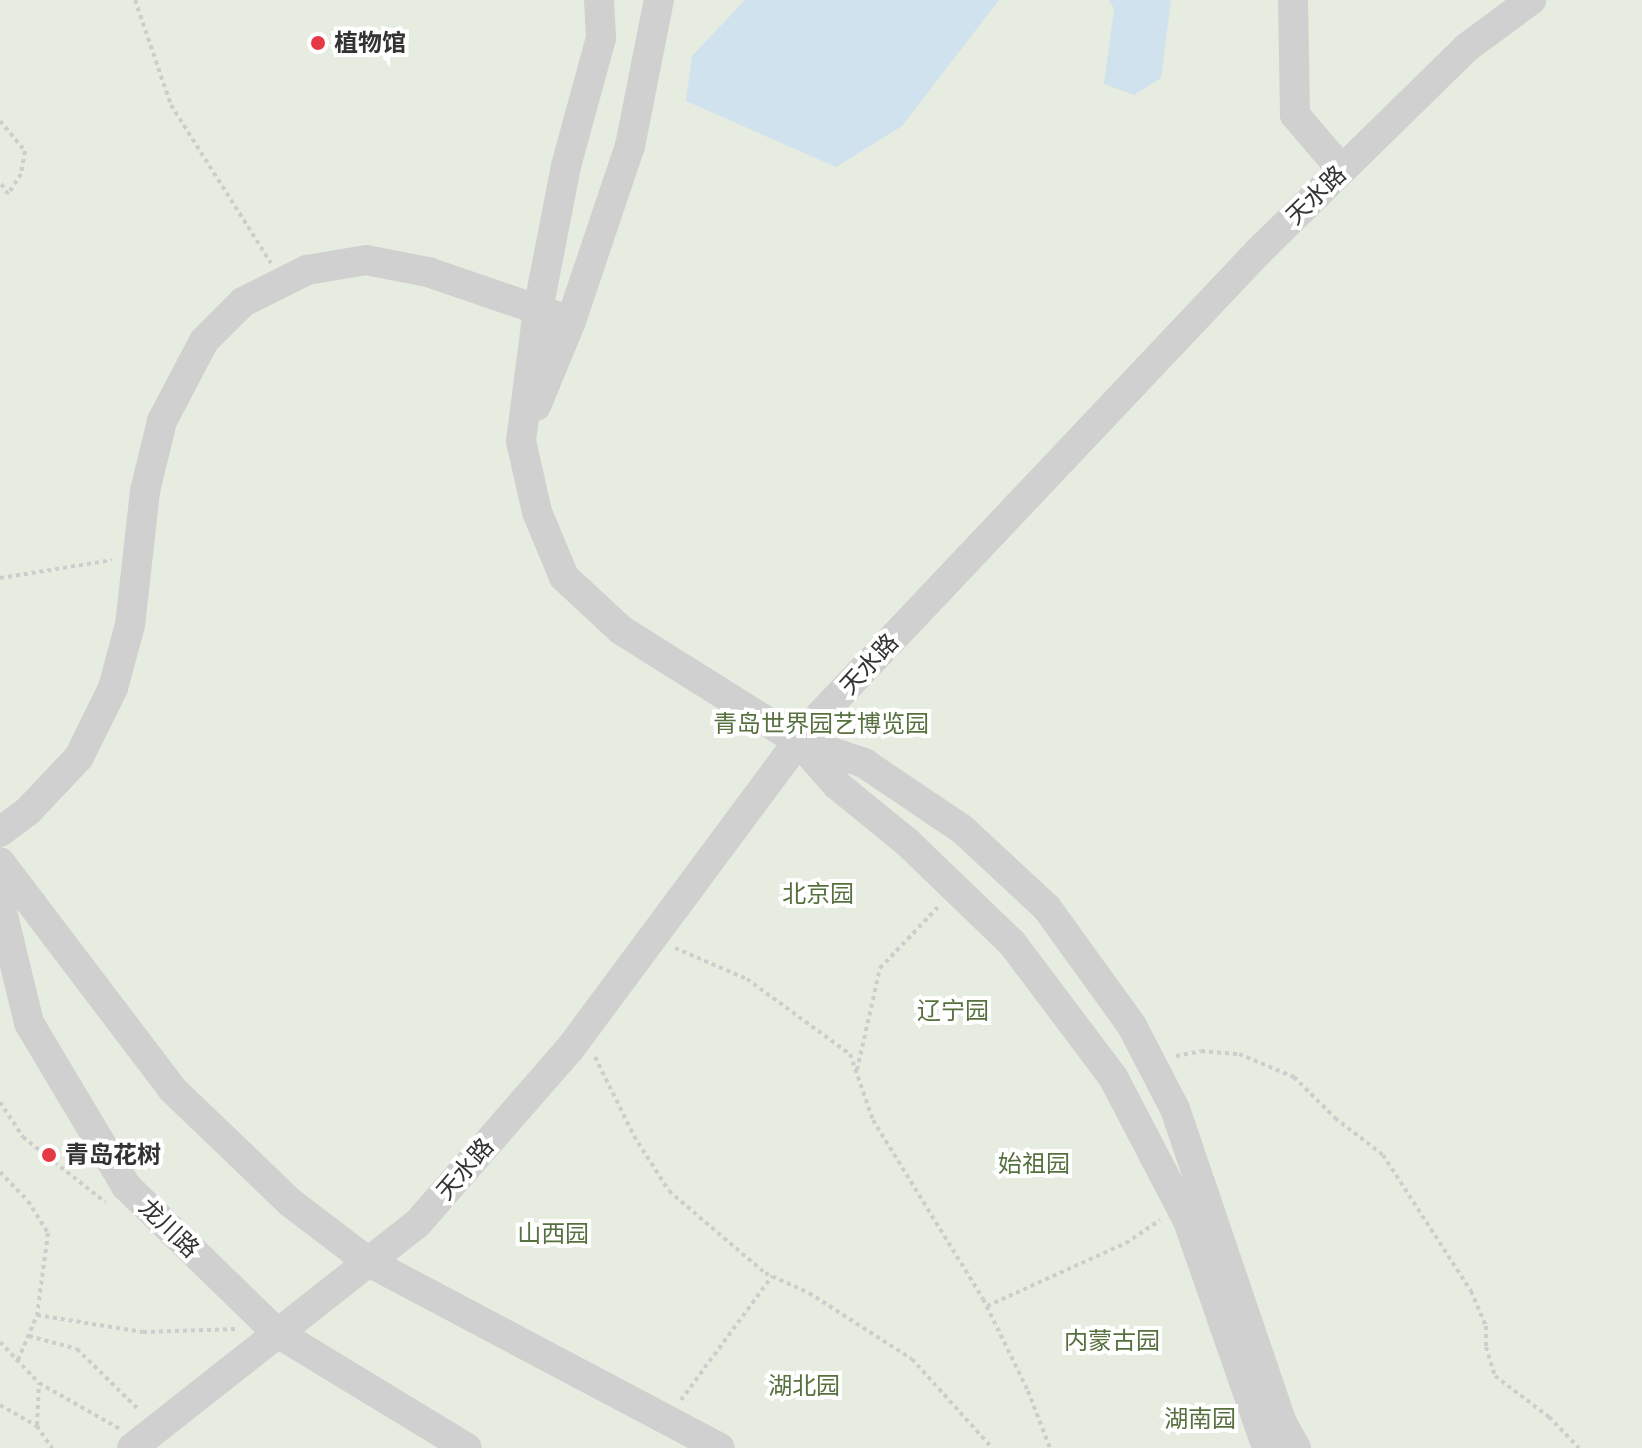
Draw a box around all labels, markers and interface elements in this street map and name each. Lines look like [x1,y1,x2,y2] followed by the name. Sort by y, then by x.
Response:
[334,29,406,57] place label: 植物馆
[309,34,327,52] marker: 植物馆
[1280,160,1352,230] street label: 天水路
[834,628,904,700] street label: 天水路
[713,710,929,738] park label: 青岛世界园艺博览园
[782,880,854,908] park label: 北京园
[917,997,989,1025] park label: 辽宁园
[431,1132,499,1206] street label: 天水路
[65,1141,161,1169] place label: 青岛花树
[40,1146,58,1164] marker: 青岛花树
[998,1150,1070,1178] park label: 始祖园
[133,1193,205,1263] street label: 龙川路
[517,1220,589,1248] park label: 山西园
[1064,1327,1160,1355] park label: 内蒙古园
[768,1372,840,1400] park label: 湖北园
[1164,1405,1236,1433] park label: 湖南园

